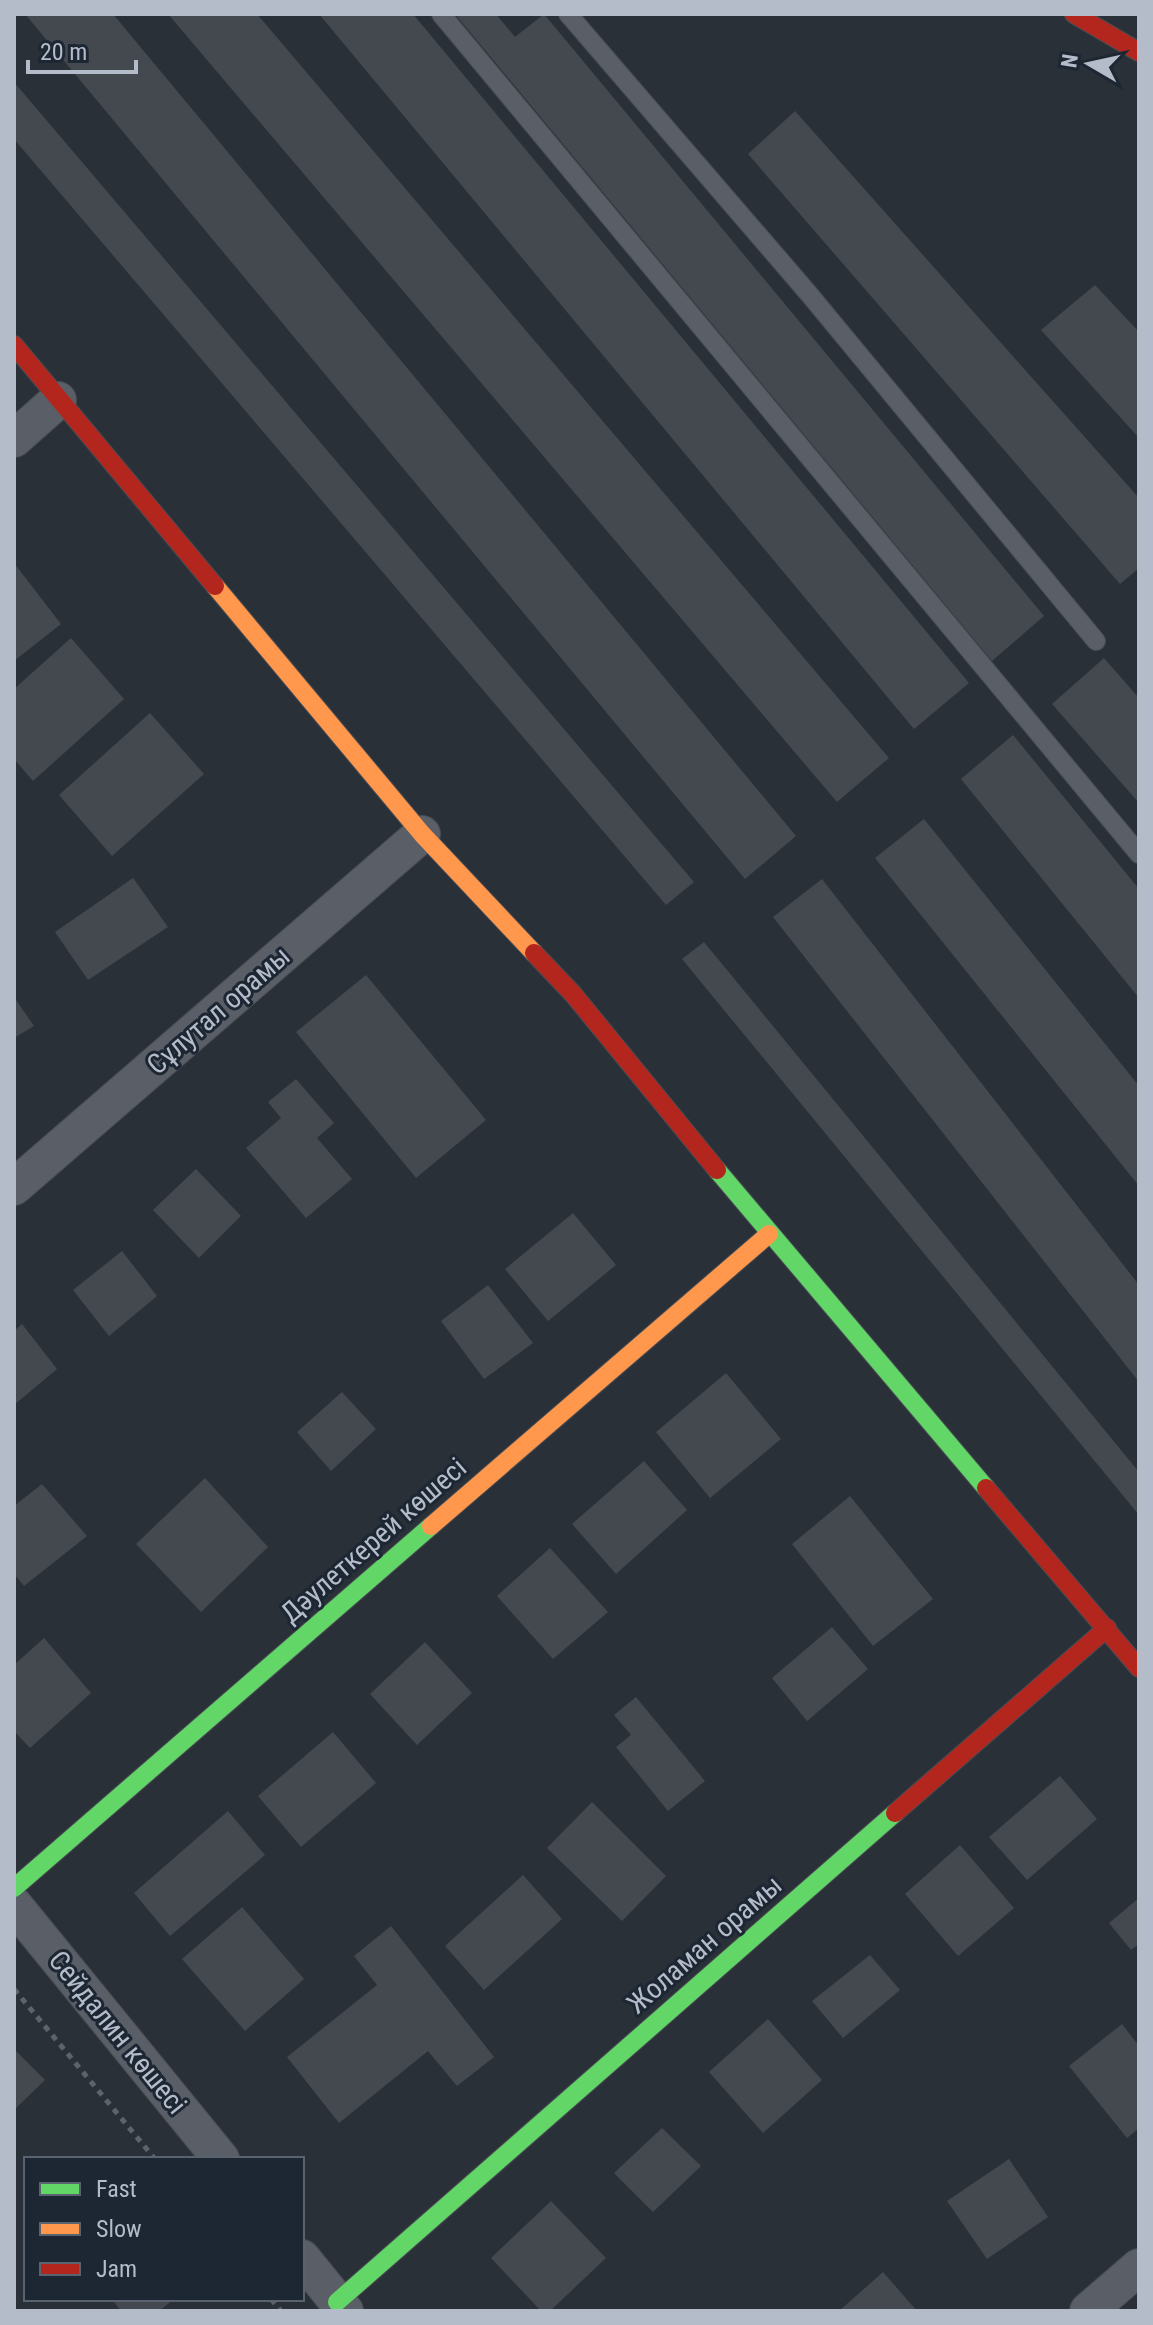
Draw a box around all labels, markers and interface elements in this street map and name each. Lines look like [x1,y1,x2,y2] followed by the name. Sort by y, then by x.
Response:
[28,24,136,74] scale bar
[1049,24,1129,104] north arrow
[40,38,87,66] text: 20 m
[1056,52,1083,70] text: N
[140,939,297,1081] street label: Сұлутал орамы
[274,1451,473,1630] street label: Дәулеткерей көшесі
[620,1868,788,2020] street label: Жоламан орамы
[42,1944,193,2121] street label: Сейдалин көшесі
[24,2157,304,2301] legend
[96,2175,137,2203] text: Fast
[96,2215,142,2243] text: Slow
[96,2255,137,2283] text: Jam

